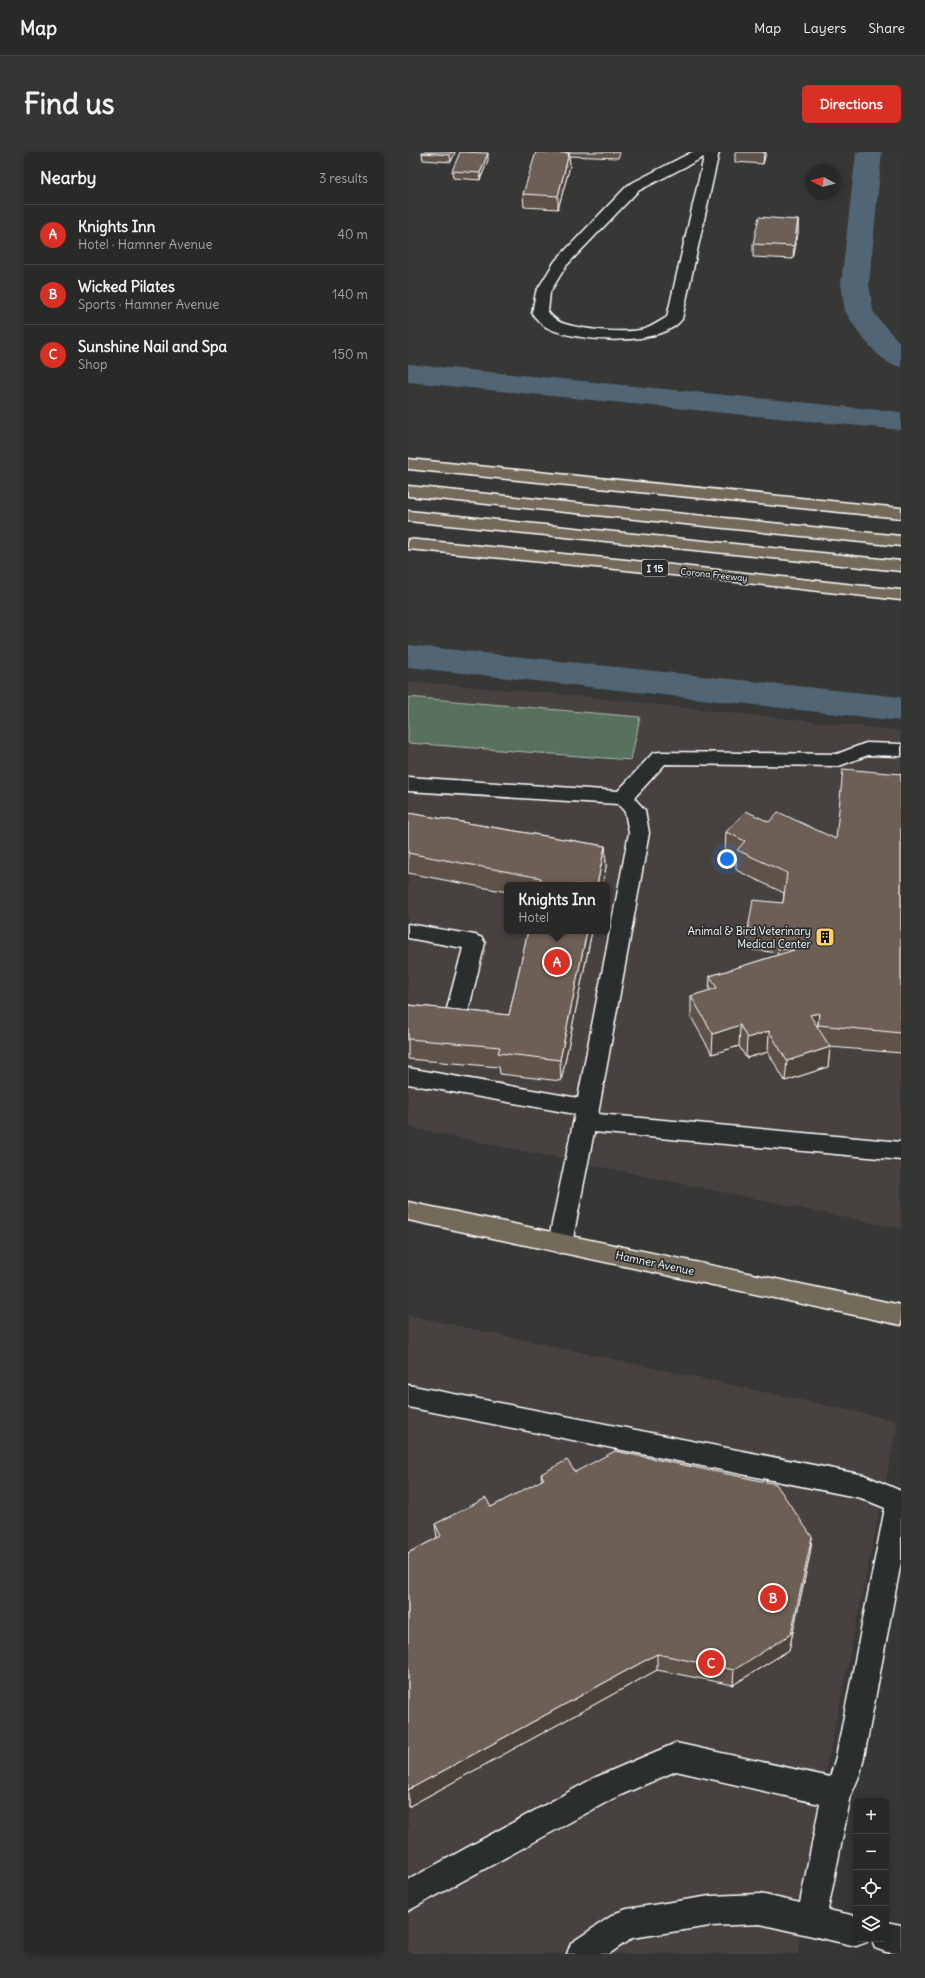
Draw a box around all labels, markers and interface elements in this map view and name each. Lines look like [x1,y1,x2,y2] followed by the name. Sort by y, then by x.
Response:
[20,16,57,40] text: Map
[754,19,781,37] text: Map
[803,19,846,37] text: Layers
[868,19,905,37] text: Share
[802,85,901,123] button: Directions
[24,86,115,122] text: Find us
[805,164,841,200] north arrow
[40,167,96,189] text: Nearby
[319,170,368,187] text: 3 results
[78,217,155,236] text: Knights Inn
[49,226,57,243] text: A
[337,226,368,243] text: 40 m
[78,236,212,253] text: Hotel · Hamner Avenue
[78,277,175,296] text: Wicked Pilates
[49,286,57,303] text: B
[332,286,368,303] text: 140 m
[78,296,219,313] text: Sports · Hamner Avenue
[78,337,227,356] text: Sunshine Nail and Spa
[49,346,57,363] text: C
[332,346,368,363] text: 150 m
[78,356,107,373] text: Shop
[642,560,668,576] road number: I 15
[680,566,748,583] street label: Corona Freeway
[717,849,737,869] your location
[504,882,610,934] popup
[518,890,596,909] text: Knights Inn
[518,909,549,926] text: Hotel
[688,924,812,951] place label: Animal & Bird Veterinary Medical Center
[814,926,836,948] building icon: Animal & Bird Veterinary Medical Center
[544,947,570,977] pin: A
[614,1248,696,1278] street label: Hamner Avenue
[760,1583,786,1613] pin: B
[698,1648,724,1678] pin: C
[853,1798,889,1942] map controls
[853,1798,889,1834] button: +
[853,1834,889,1870] button: −
[853,1870,889,1906] button: locate
[853,1906,889,1942] button: layers

